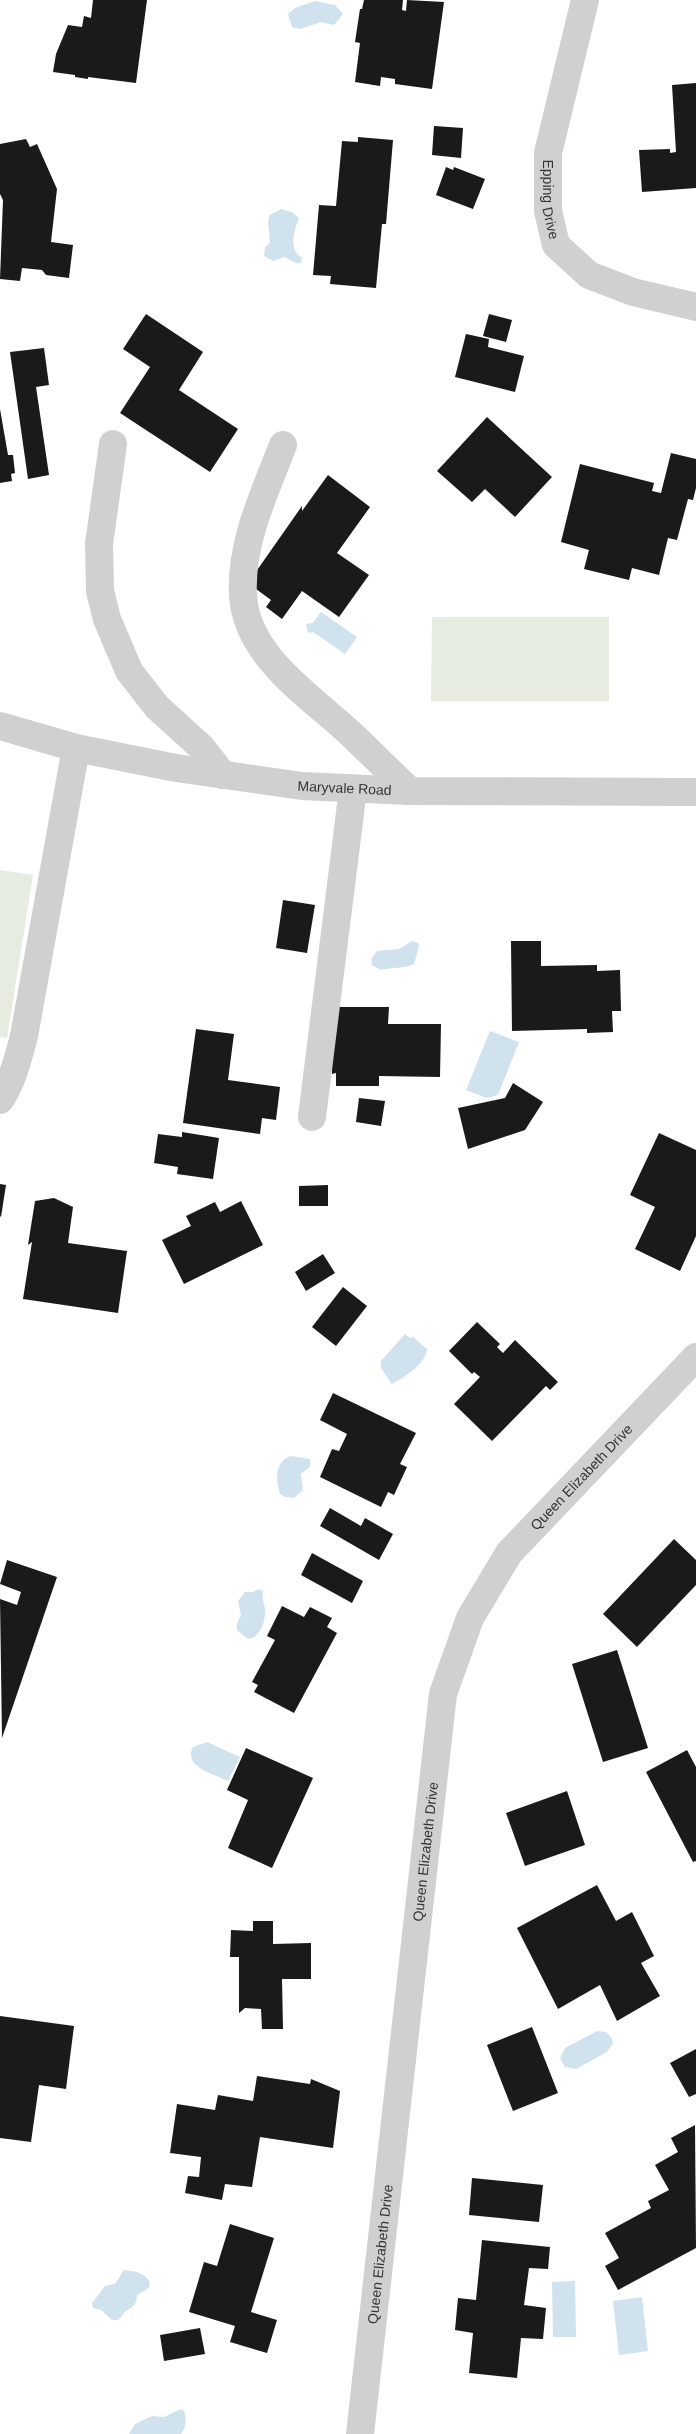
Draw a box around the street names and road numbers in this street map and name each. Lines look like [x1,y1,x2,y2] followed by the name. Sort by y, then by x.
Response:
[539,159,562,241] street label: Epping Drive
[297,778,392,798] street label: Maryvale Road
[527,1421,636,1533] street label: Queen Elizabeth Drive
[410,1781,441,1922] street label: Queen Elizabeth Drive
[364,2183,396,2325] street label: Queen Elizabeth Drive

